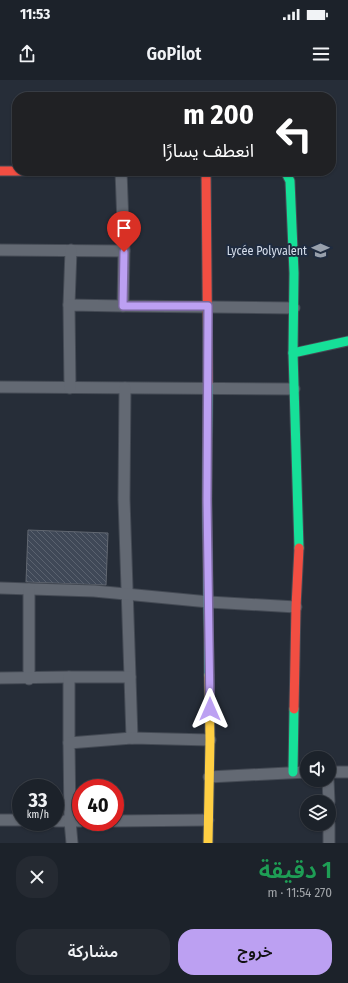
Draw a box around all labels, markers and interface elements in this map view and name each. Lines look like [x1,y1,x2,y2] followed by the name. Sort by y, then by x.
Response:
[20,5,50,23] text: 11:53
[16,43,38,65] icon: share
[146,43,202,65] text: GoPilot
[310,43,332,65] icon: menu
[183,98,254,131] text: 200 m
[268,108,320,160] icon: left
[162,140,254,162] text: انعطف يسارًا
[107,211,141,252] pin
[113,217,135,239] icon: arrive
[310,241,330,261] school or university icon: Lycée Polyvalent
[227,244,307,258] place label: Lycée Polyvalent
[189,688,231,730] position arrow
[300,751,336,831] map controls
[300,751,336,787] button: sound
[72,779,124,831] speed limit sign: 40
[29,788,47,812] text: 33
[300,795,336,831] button: layers
[27,809,49,821] text: km/h
[16,856,58,898] button: close
[259,856,332,884] text: 1 دقيقة
[268,885,332,900] text: 270 m · 11:54
[16,929,170,975] button: مشاركة
[178,929,332,975] button: خروج

